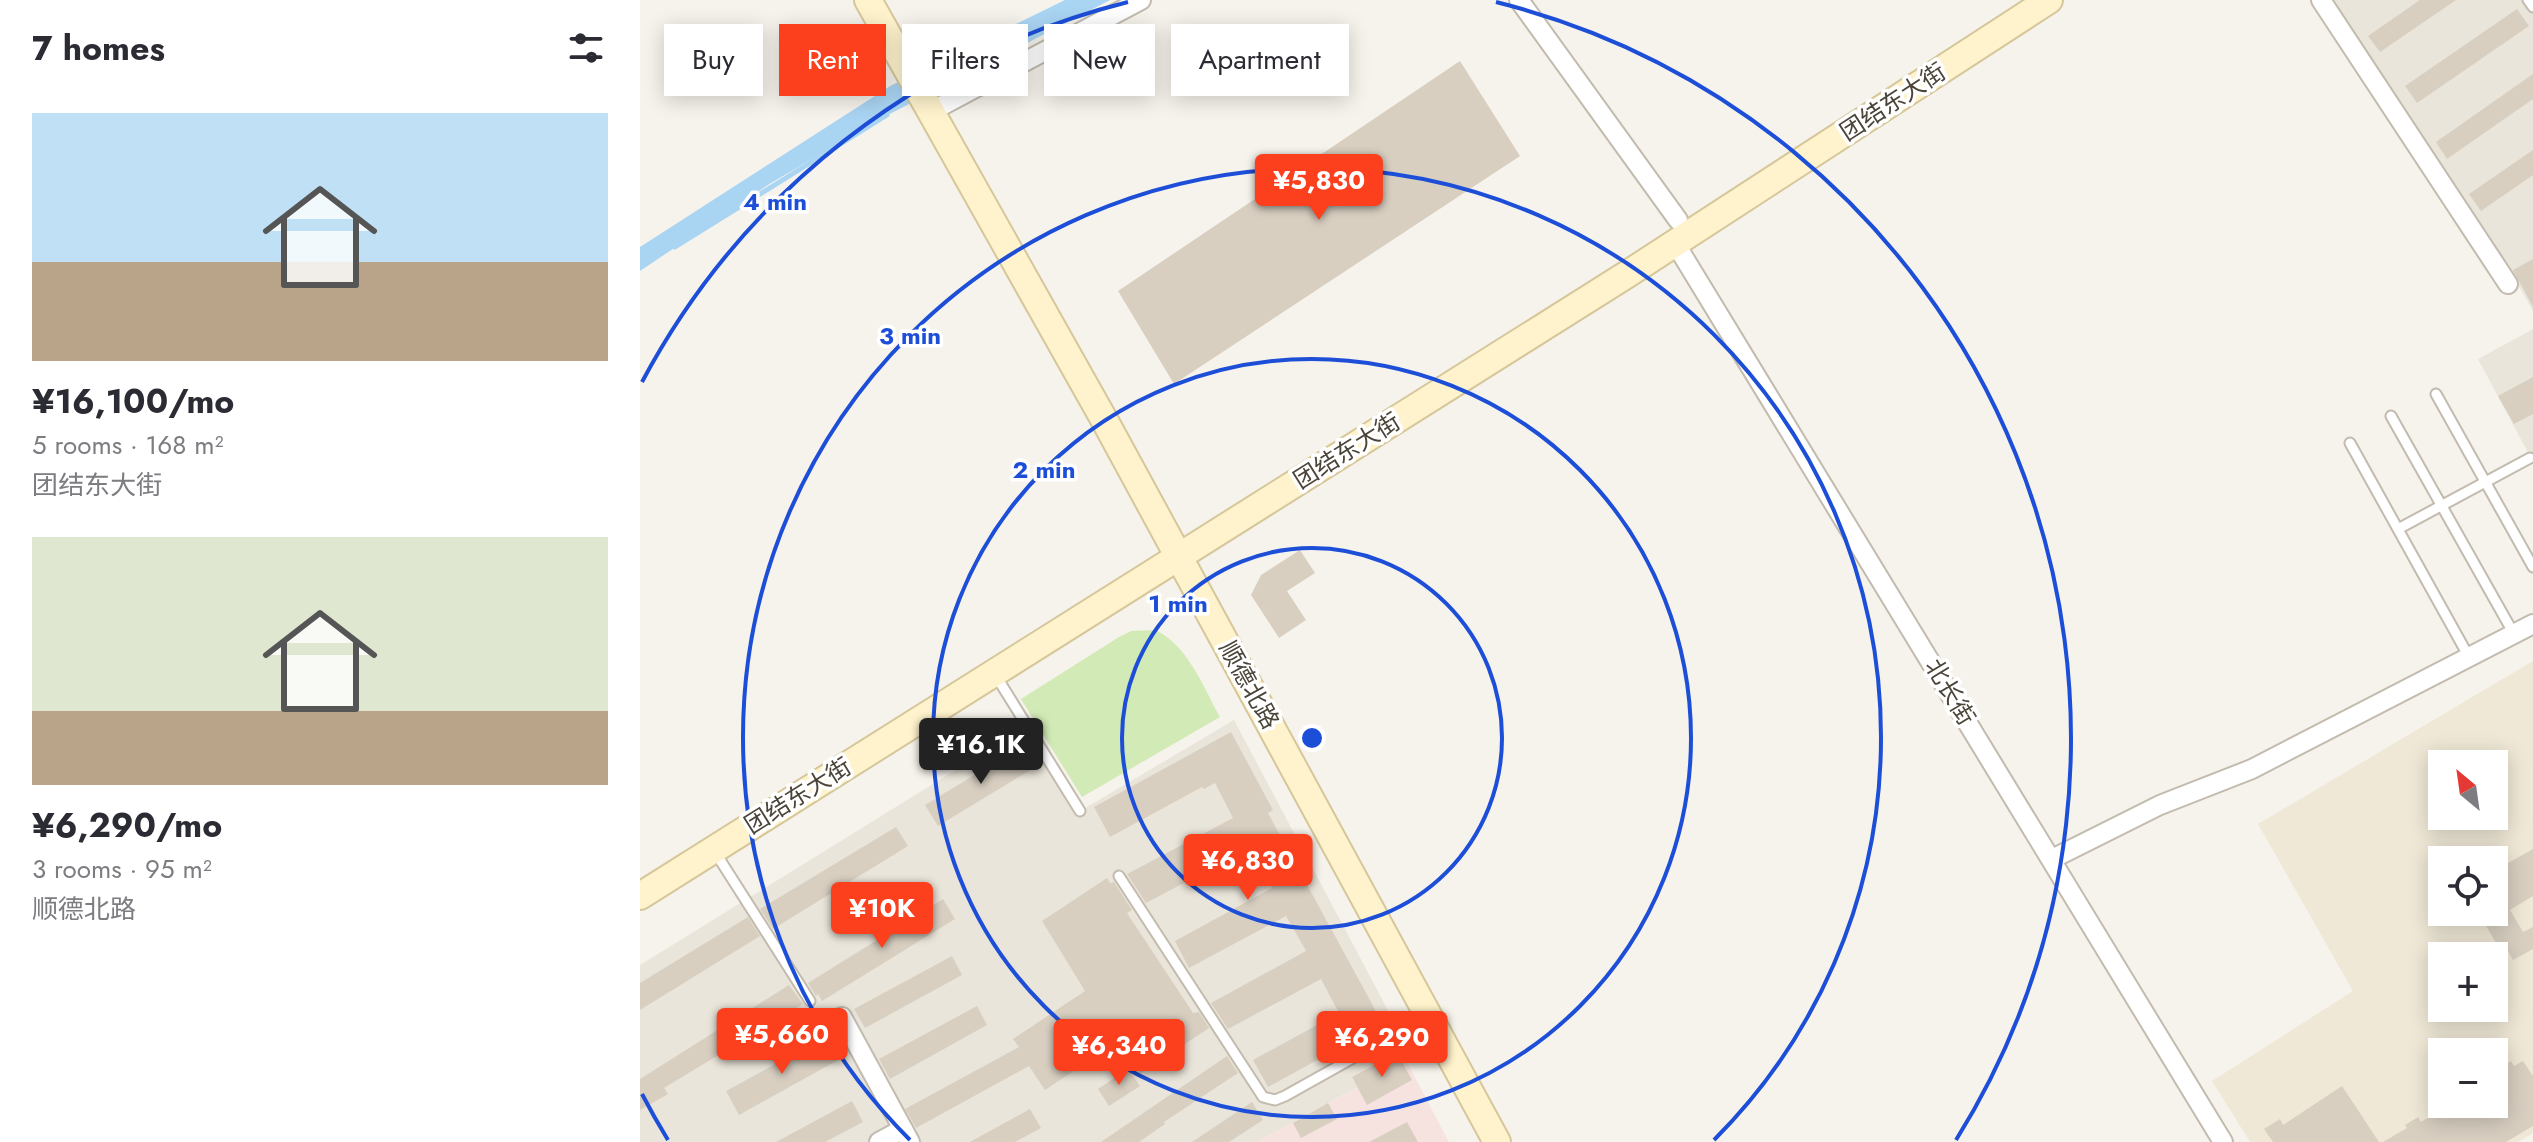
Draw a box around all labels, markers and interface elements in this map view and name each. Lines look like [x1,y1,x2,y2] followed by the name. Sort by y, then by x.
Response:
[32,24,165,73] text: 7 homes
[664,24,763,96] chip: Buy
[779,24,886,96] chip: Rent
[902,24,1028,96] chip: Filters
[1044,24,1155,96] chip: New
[1171,24,1349,96] chip: Apartment
[564,26,608,70] icon: filters
[1833,54,1953,149] street label: 团结东大街
[1254,154,1384,222] pin: ¥5,830
[1273,161,1365,199] text: ¥5,830
[248,165,392,309] icon: home
[743,184,807,219] text: 4 min
[879,318,941,353] text: 3 min
[32,377,234,426] text: ¥16,100/mo
[1287,404,1407,497] street label: 团结东大街
[32,426,224,464] text: 5 rooms · 168 m²
[1012,452,1076,487] text: 2 min
[32,466,162,504] text: 团结东大街
[1148,586,1208,621] text: 1 min
[248,589,392,733] icon: home
[1211,634,1288,735] street label: 顺德北路
[1917,652,1984,732] street label: 北长街
[916,718,1046,786] pin: ¥16.1K
[1298,724,1326,752] centre of rings
[937,725,1025,763] text: ¥16.1K
[738,749,858,842] street label: 团结东大街
[2428,750,2508,830] north arrow
[2428,750,2508,1118] map controls
[32,801,222,850] text: ¥6,290/mo
[1183,834,1313,902] pin: ¥6,830
[1202,841,1294,879] text: ¥6,830
[2428,846,2508,926] button: locate
[32,850,212,888] text: 3 rooms · 95 m²
[835,882,929,950] pin: ¥10K
[849,889,915,927] text: ¥10K
[32,890,136,928] text: 顺德北路
[2428,942,2508,1022] button: +
[717,1008,847,1076] pin: ¥5,660
[1317,1011,1447,1079] pin: ¥6,290
[735,1015,829,1053] text: ¥5,660
[1335,1018,1429,1056] text: ¥6,290
[1054,1019,1184,1087] pin: ¥6,340
[1072,1026,1166,1064] text: ¥6,340
[2428,1038,2508,1118] button: −

